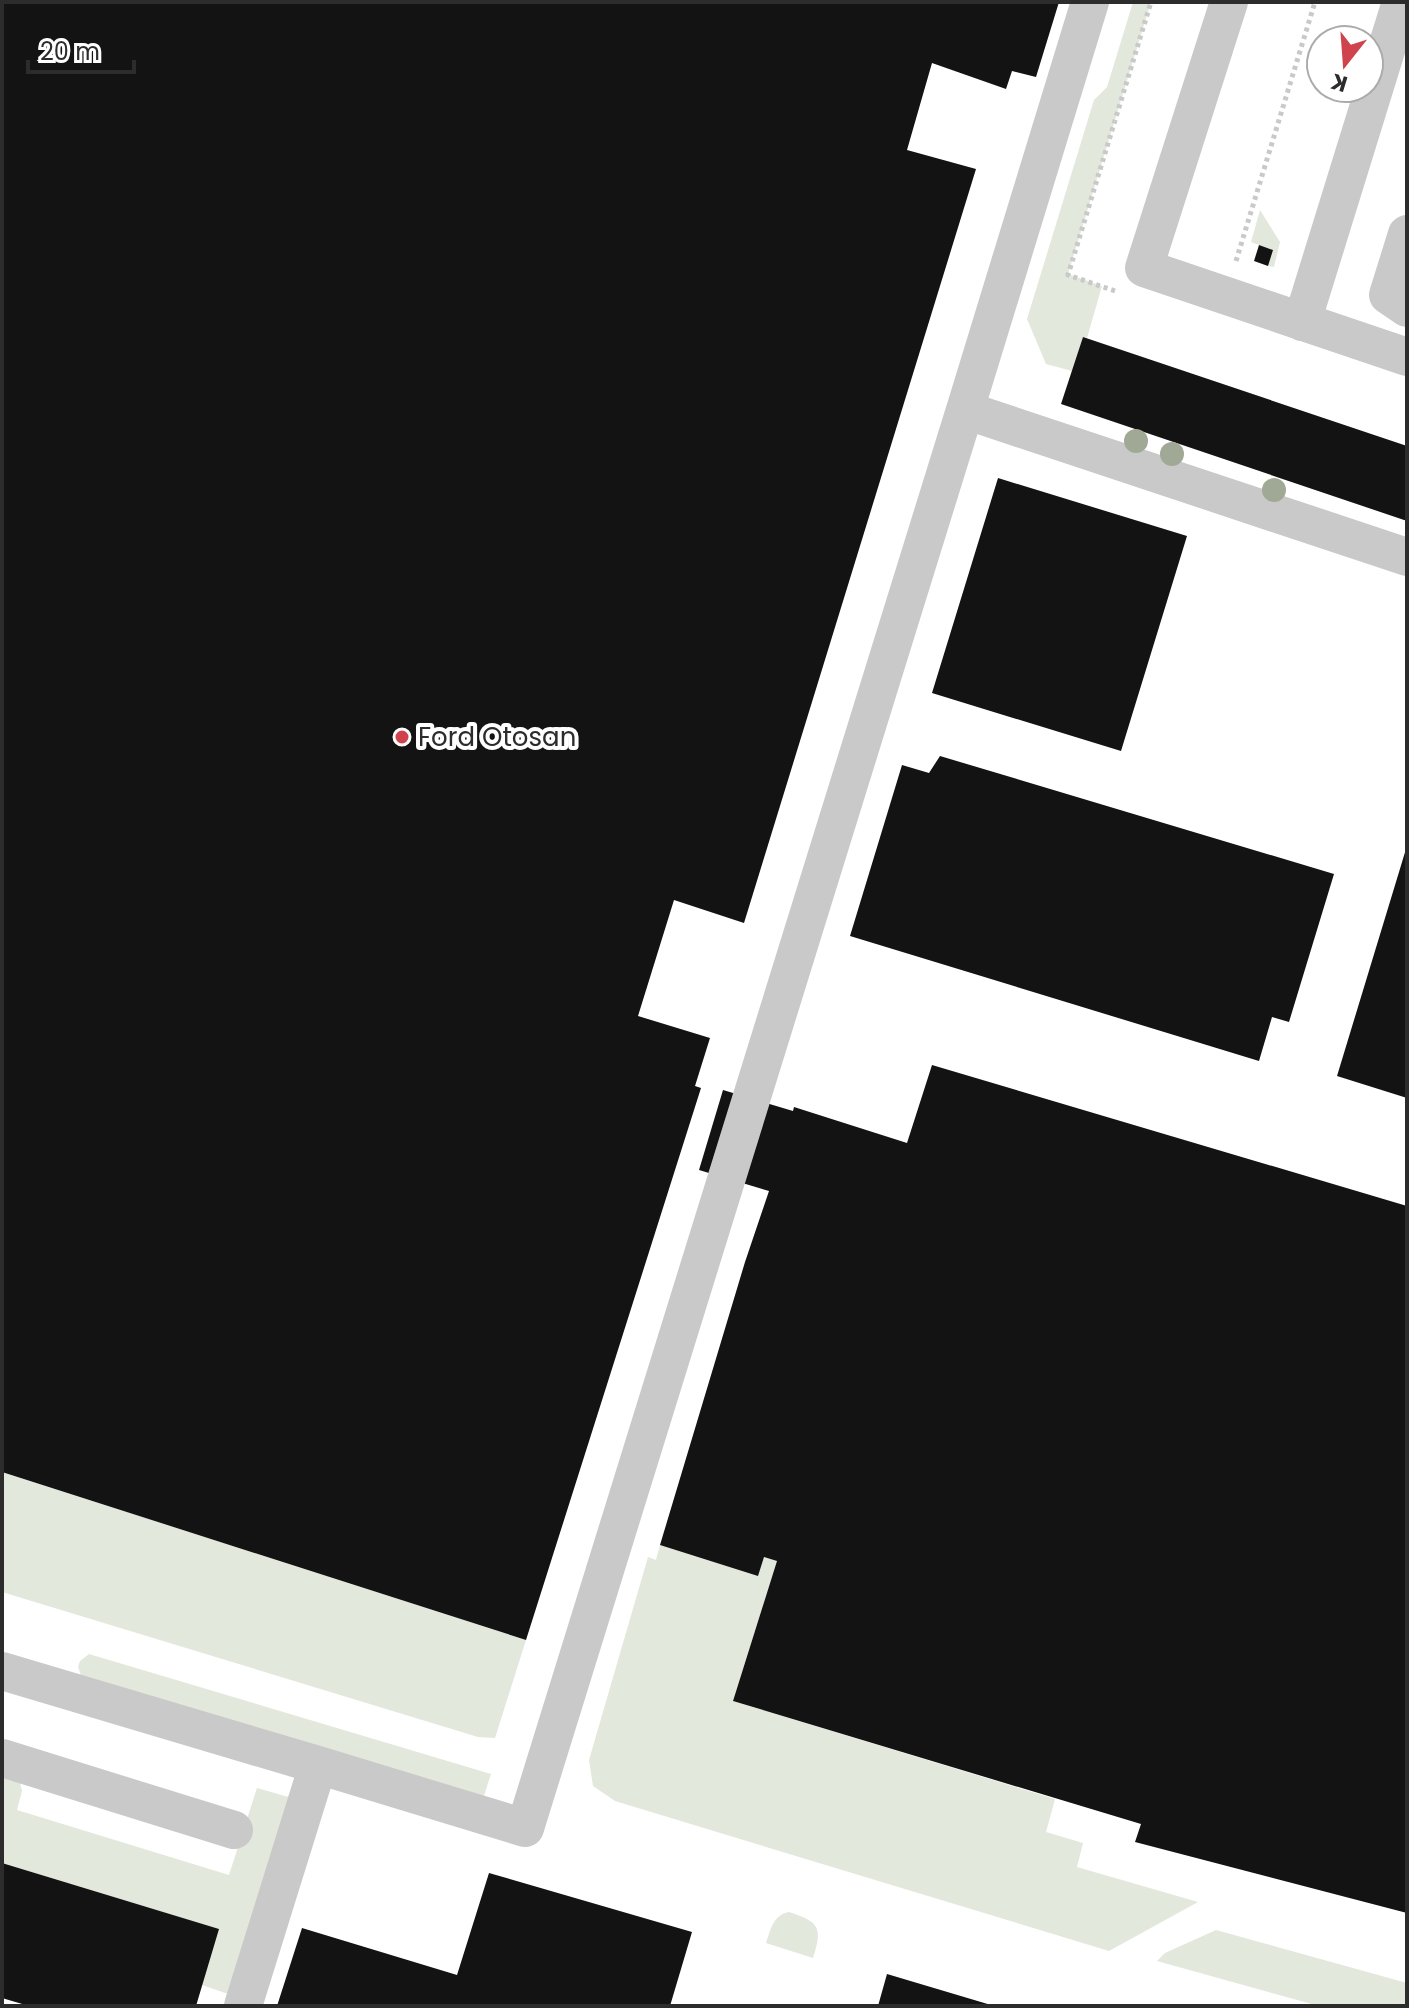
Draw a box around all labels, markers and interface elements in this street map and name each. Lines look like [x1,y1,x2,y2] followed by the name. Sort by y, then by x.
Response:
[28,24,134,74] scale bar
[1305,24,1385,104] north arrow
[40,35,100,68] text: 20 m
[1327,66,1351,100] text: K
[418,719,576,755] place label: Ford Otosan
[393,728,411,746] marker: Ford Otosan

